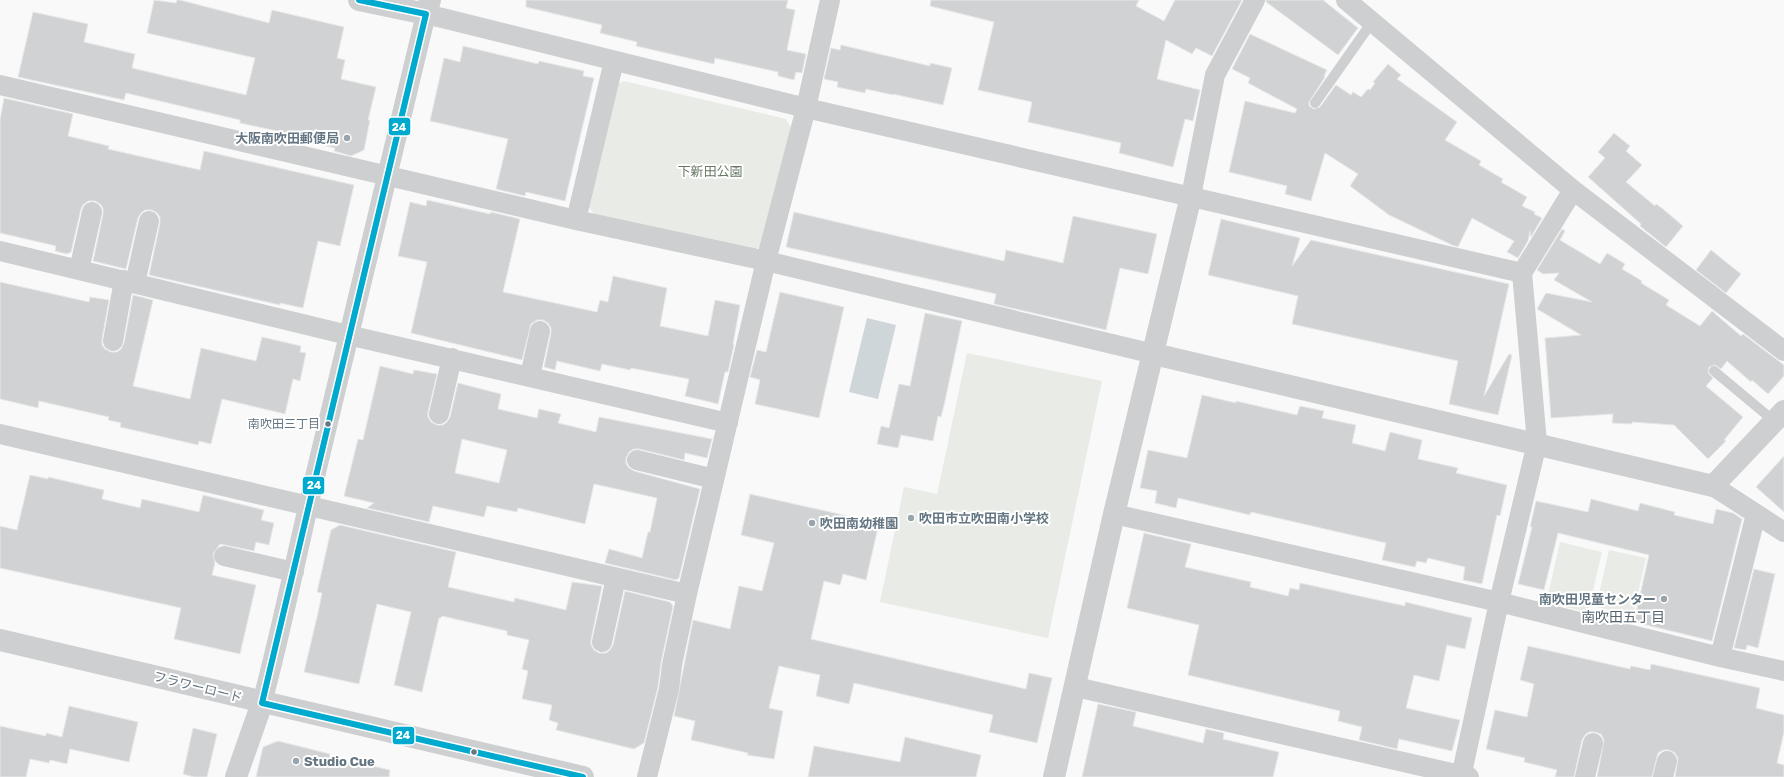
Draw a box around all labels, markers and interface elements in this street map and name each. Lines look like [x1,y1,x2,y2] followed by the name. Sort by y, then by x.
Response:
[388,117,411,136] line badge: 24
[392,121,407,134] text: 24
[235,131,339,146] place label: 大阪南吹田郵便局
[342,133,352,143] marker: 大阪南吹田郵便局
[677,164,743,179] park label: 下新田公園
[248,417,320,431] place label: 南吹田三丁目
[323,419,333,429] marker: 南吹田三丁目
[302,476,325,495] line badge: 24
[307,479,322,492] text: 24
[919,511,1049,526] place label: 吹田市立吹田南小学校
[906,513,916,523] marker: 吹田市立吹田南小学校
[820,516,898,531] place label: 吹田南幼稚園
[807,518,817,528] marker: 吹田南幼稚園
[1539,592,1656,607] place label: 南吹田児童センター
[1659,594,1669,604] marker: 南吹田児童センター
[1581,609,1665,626] district label: 南吹田五丁目
[152,669,244,705] street label: フラワーロード
[392,726,415,745] line badge: 24
[396,729,411,742] text: 24
[469,747,479,757] unlabelled marker
[304,754,375,769] place label: Studio Cue
[291,756,301,766] marker: Studio Cue

